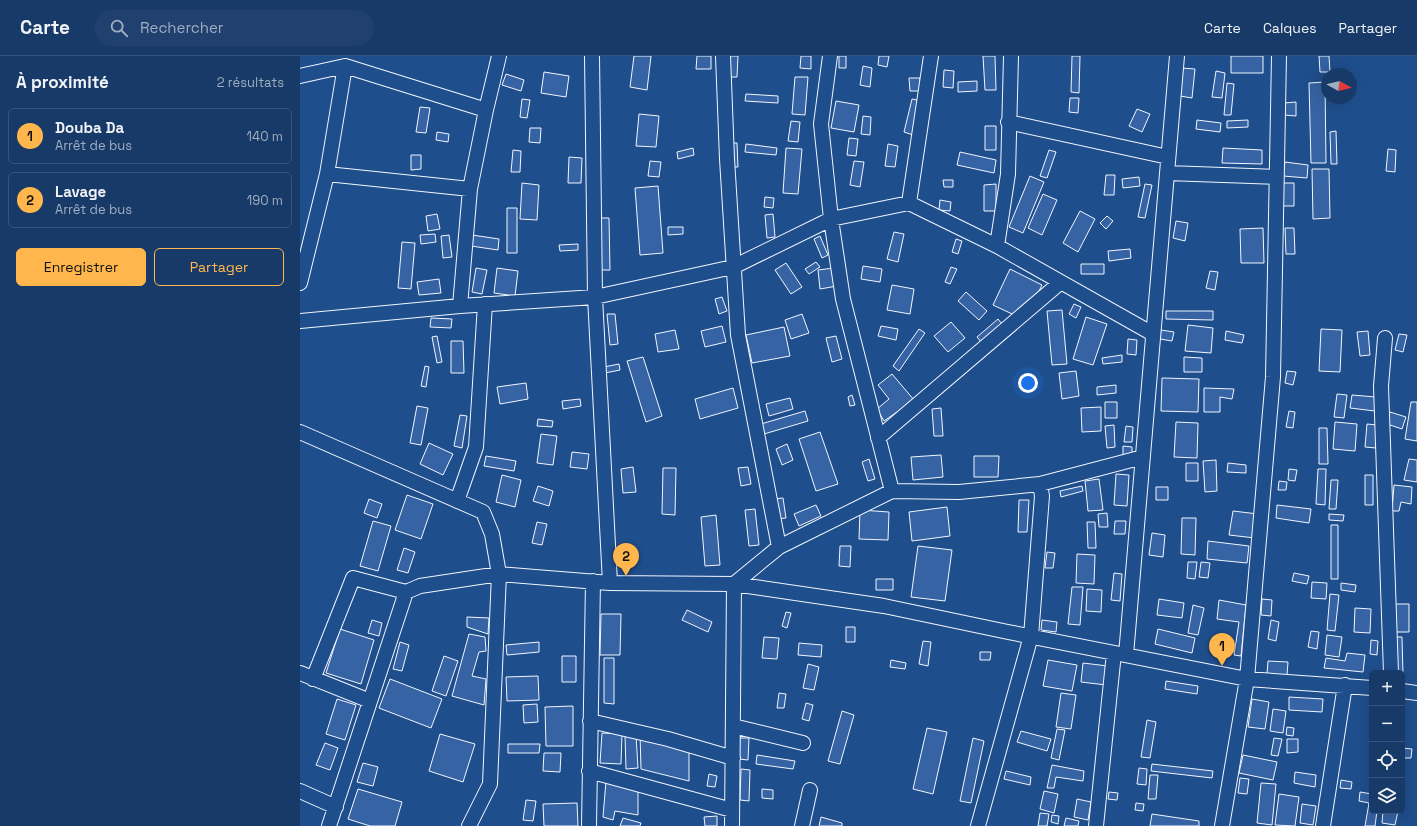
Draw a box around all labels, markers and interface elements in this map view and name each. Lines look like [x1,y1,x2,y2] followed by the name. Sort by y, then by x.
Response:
[94,10,374,46] search box
[20,15,70,40] text: Carte
[108,17,130,39] icon: search
[140,18,224,37] text: Rechercher
[1204,19,1241,37] text: Carte
[1263,19,1317,37] text: Calques
[1339,19,1397,37] text: Partager
[1321,68,1357,104] north arrow
[16,71,109,93] text: À proximité
[217,74,284,91] text: 2 résultats
[55,118,124,137] text: Douba Da
[27,128,33,145] text: 1
[247,128,283,145] text: 140 m
[55,137,132,154] text: Arrêt de bus
[55,182,106,201] text: Lavage
[26,192,34,209] text: 2
[247,192,283,209] text: 190 m
[55,201,132,218] text: Arrêt de bus
[16,248,146,286] button: Enregistrer
[154,248,284,286] button: Partager
[1018,373,1038,393] your location
[613,543,639,576] pin: 2
[1209,633,1235,666] pin: 1
[1369,670,1405,814] map controls
[1369,670,1405,706] button: +
[1369,706,1405,742] button: −
[1369,742,1405,778] button: locate
[1369,778,1405,814] button: layers

